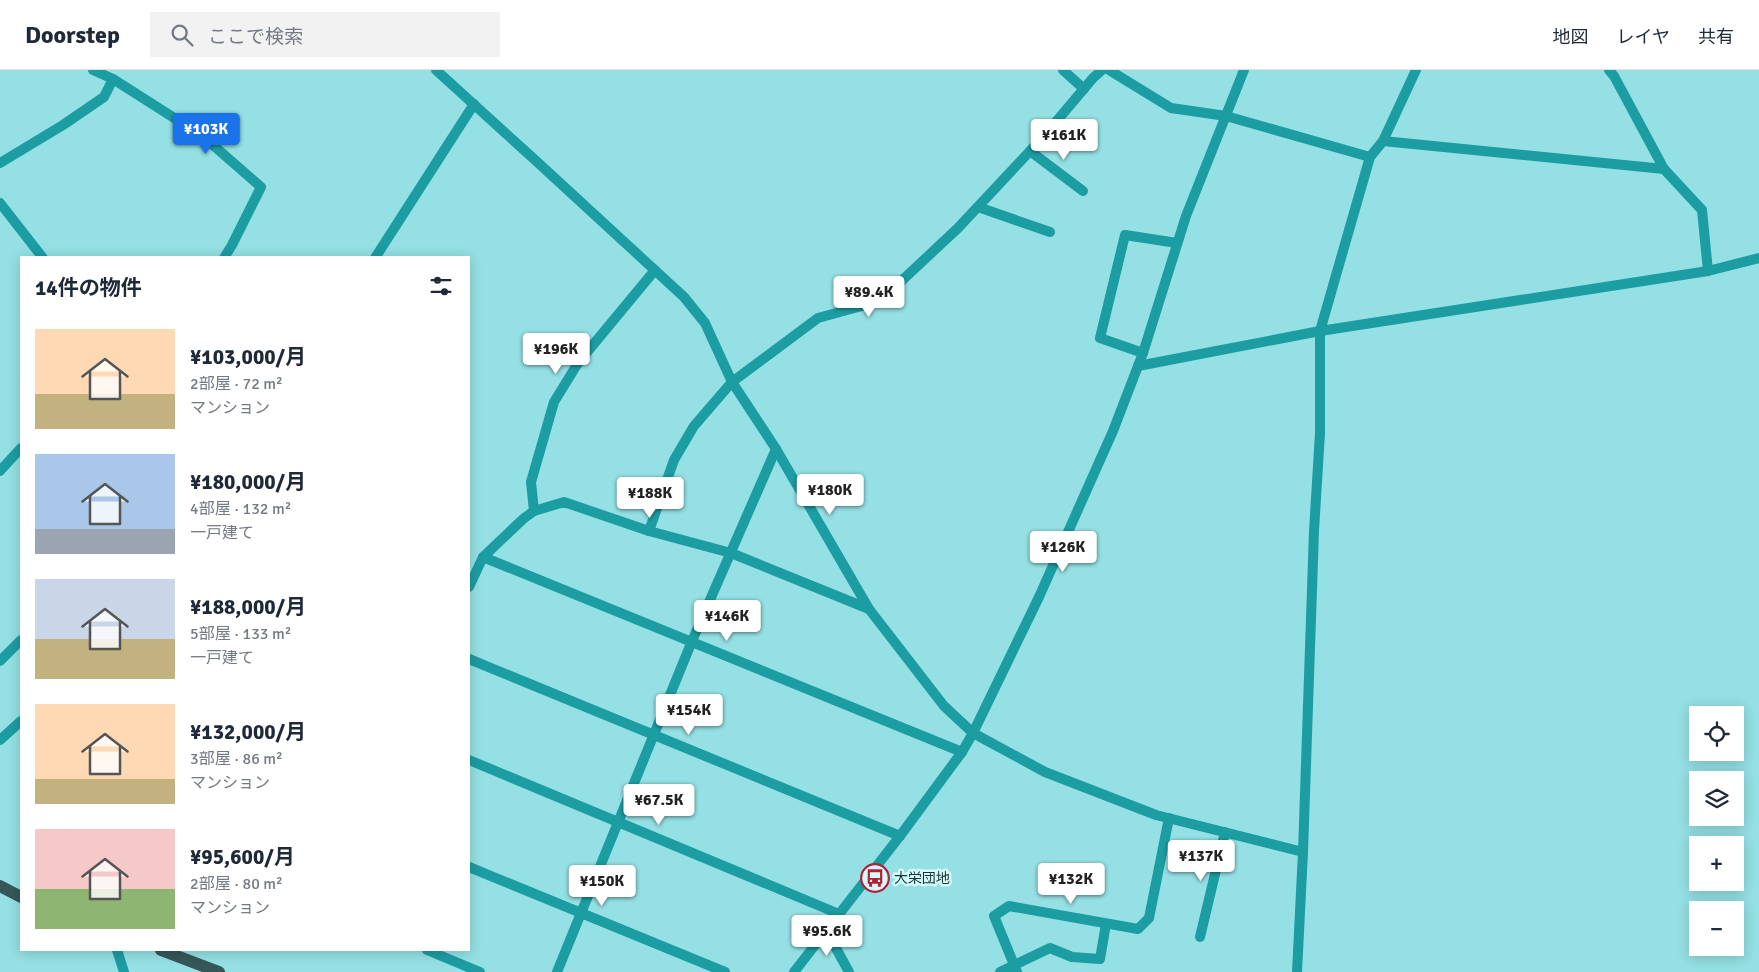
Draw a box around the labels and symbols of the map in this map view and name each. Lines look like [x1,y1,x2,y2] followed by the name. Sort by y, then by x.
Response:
[171,112,241,155] pin: ¥103K
[1029,118,1099,161] pin: ¥161K
[828,276,910,318] pin: ¥89.4K
[521,332,591,375] pin: ¥196K
[795,474,865,516] pin: ¥180K
[615,476,685,519] pin: ¥188K
[1028,530,1098,573] pin: ¥126K
[692,600,762,642] pin: ¥146K
[654,694,724,736] pin: ¥154K
[618,784,700,826] pin: ¥67.5K
[1166,840,1236,882] pin: ¥137K
[1036,862,1106,905] pin: ¥132K
[860,863,890,893] bus stop icon: 大栄団地
[567,864,637,907] pin: ¥150K
[894,870,950,887] place label: 大栄団地
[786,914,868,957] pin: ¥95.6K

